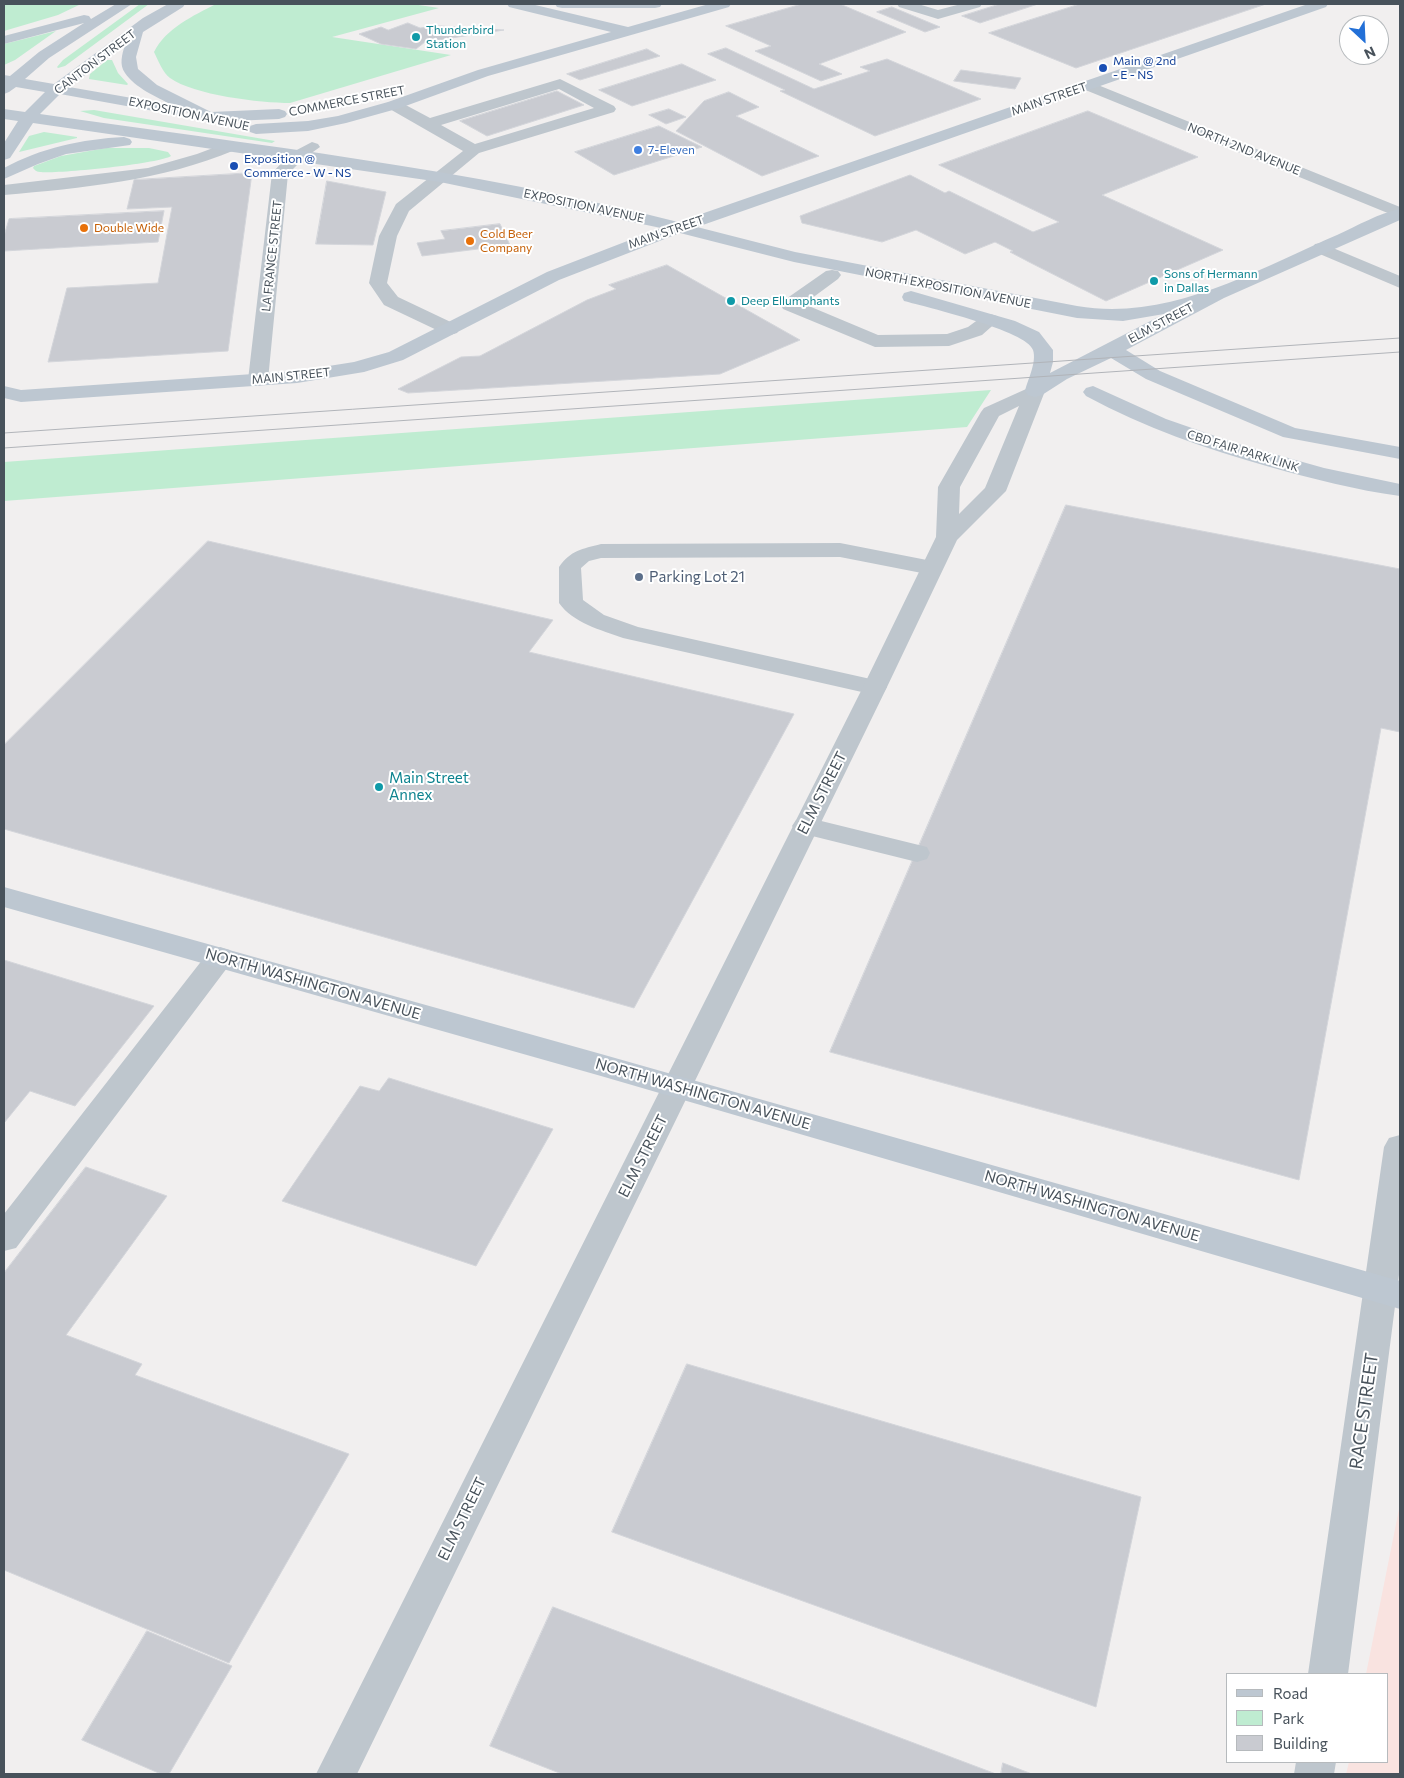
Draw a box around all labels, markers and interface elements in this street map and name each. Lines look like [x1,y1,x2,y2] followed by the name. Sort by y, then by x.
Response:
[1339,15,1389,65] north arrow
[426,23,494,51] place label: Thunderbird Station
[51,27,139,97] street label: CANTON STREET
[410,31,422,43] marker: Thunderbird Station
[1362,43,1378,63] text: N
[1113,54,1176,82] place label: Main @ 2nd - E - NS
[1097,62,1109,74] marker: Main @ 2nd - E - NS
[1009,79,1089,119] street label: MAIN STREET
[288,83,406,119] street label: COMMERCE STREET
[127,94,251,134] street label: EXPOSITION AVENUE
[1186,120,1302,178] street label: NORTH 2ND AVENUE
[648,143,695,157] place label: 7-Eleven
[632,144,644,156] marker: 7-Eleven
[244,152,351,180] place label: Exposition @ Commerce - W - NS
[228,160,240,172] marker: Exposition @ Commerce - W - NS
[522,186,646,226] street label: EXPOSITION AVENUE
[259,200,285,312] street label: LA FRANCE STREET
[626,212,706,252] street label: MAIN STREET
[94,221,164,235] place label: Double Wide
[78,222,90,234] marker: Double Wide
[480,227,533,255] place label: Cold Beer Company
[464,235,476,247] marker: Cold Beer Company
[864,265,1032,311] street label: NORTH EXPOSITION AVENUE
[1164,267,1258,295] place label: Sons of Hermann in Dallas
[1148,275,1160,287] marker: Sons of Hermann in Dallas
[741,294,840,308] place label: Deep Ellumphants
[725,295,737,307] marker: Deep Ellumphants
[1126,300,1196,346] street label: ELM STREET
[251,365,331,387] street label: MAIN STREET
[1185,427,1301,475] street label: CBD FAIR PARK LINK
[649,568,745,586] place label: Parking Lot 21
[633,571,645,583] marker: Parking Lot 21
[793,749,851,837] street label: ELM STREET
[389,769,469,804] place label: Main Street Annex
[373,781,385,793] marker: Main Street Annex
[203,945,423,1023] street label: NORTH WASHINGTON AVENUE
[593,1055,813,1133] street label: NORTH WASHINGTON AVENUE
[614,1112,672,1200] street label: ELM STREET
[982,1167,1202,1245] street label: NORTH WASHINGTON AVENUE
[1345,1351,1383,1471] street label: RACE STREET
[434,1474,490,1564] street label: ELM STREET
[1226,1673,1389,1763] legend
[1273,1684,1308,1702] text: Road
[1273,1709,1304,1727] text: Park
[1273,1734,1328,1752] text: Building

